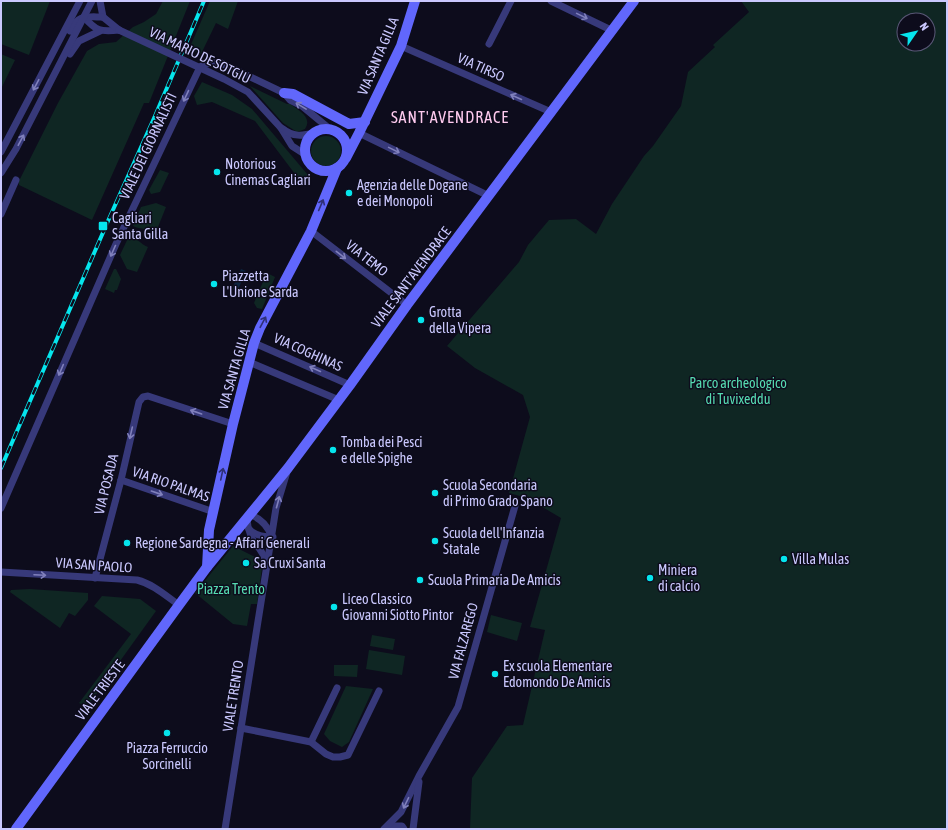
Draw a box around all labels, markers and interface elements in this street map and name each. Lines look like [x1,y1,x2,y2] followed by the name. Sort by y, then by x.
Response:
[896,12,936,52] north arrow
[575,13,587,20] one-way arrow
[354,14,402,97] street label: VIA SANTA GILLA
[917,20,931,32] text: N
[147,24,253,86] street label: VIA MARIO DE SOTGIU
[455,50,507,84] street label: VIA TIRSO
[32,79,39,91] one-way arrow
[182,89,189,101] one-way arrow
[116,90,180,202] street label: VIALE DEI GIORNALISTI
[510,92,522,100] one-way arrow
[295,102,306,111] one-way arrow
[391,108,509,126] district label: SANT'AVENDRACE
[17,134,25,146] one-way arrow
[388,147,400,154] one-way arrow
[225,156,311,188] place label: Notorious Cinemas Cagliari
[212,167,222,177] marker: Notorious Cinemas Cagliari
[357,177,468,209] place label: Agenzia delle Dogane e dei Monopoli
[344,188,354,198] marker: Agenzia delle Dogane e dei Monopoli
[318,200,326,212] one-way arrow
[112,210,168,242] place label: Cagliari Santa Gilla
[97,220,109,232] marker: Cagliari Santa Gilla
[368,224,454,330] street label: VIALE SANT'AVENDRACE
[343,237,391,279] street label: VIA TEMO
[109,245,116,257] one-way arrow
[336,250,347,259] one-way arrow
[222,268,299,300] place label: Piazzetta L'Unione Sarda
[209,279,219,289] marker: Piazzetta L'Unione Sarda
[429,304,491,336] place label: Grotta della Vipera
[416,315,426,325] marker: Grotta della Vipera
[260,316,267,328] one-way arrow
[215,327,253,411] street label: VIA SANTA GILLA
[271,330,345,374] street label: VIA COGHINAS
[56,364,64,376] one-way arrow
[309,365,321,372] one-way arrow
[689,375,787,407] park label: Parco archeologico di Tuvixeddu
[190,408,203,415] one-way arrow
[127,427,135,440] one-way arrow
[341,434,423,466] place label: Tomba dei Pesci e delle Spighe
[328,445,338,455] marker: Tomba dei Pesci e delle Spighe
[91,452,121,516] street label: VIA POSADA
[130,463,212,505] street label: VIA RIO PALMAS
[219,468,227,481] one-way arrow
[443,477,553,509] place label: Scuola Secondaria di Primo Grado Spano
[430,488,440,498] marker: Scuola Secondaria di Primo Grado Spano
[151,490,164,497] one-way arrow
[275,496,282,509] one-way arrow
[443,525,545,557] place label: Scuola dell'Infanzia Statale
[135,535,310,551] place label: Regione Sardegna - Affari Generali
[430,536,440,546] marker: Scuola dell'Infanzia Statale
[122,538,132,548] marker: Regione Sardegna - Affari Generali
[792,551,849,567] place label: Villa Mulas
[55,554,133,576] street label: VIA SAN PAOLO
[779,554,789,564] marker: Villa Mulas
[254,555,326,571] place label: Sa Cruxi Santa
[241,558,251,568] marker: Sa Cruxi Santa
[658,562,700,594] place label: Miniera di calcio
[33,571,46,578] one-way arrow
[428,572,561,588] place label: Scuola Primaria De Amicis
[645,573,655,583] marker: Miniera di calcio
[415,575,425,585] marker: Scuola Primaria De Amicis
[197,581,265,597] park label: Piazza Trento
[342,591,454,623] place label: Liceo Classico Giovanni Siotto Pintor
[445,601,481,681] street label: VIA FALZAREGO
[329,602,339,612] marker: Liceo Classico Giovanni Siotto Pintor
[72,657,128,723] street label: VIALE TRIESTE
[503,658,612,690] place label: Ex scuola Elementare Edomondo De Amicis
[219,659,247,733] street label: VIALE TRENTO
[490,669,500,679] marker: Ex scuola Elementare Edomondo De Amicis
[162,728,172,738] marker: Piazza Ferruccio Sorcinelli
[126,740,208,772] place label: Piazza Ferruccio Sorcinelli
[402,796,409,808] one-way arrow

